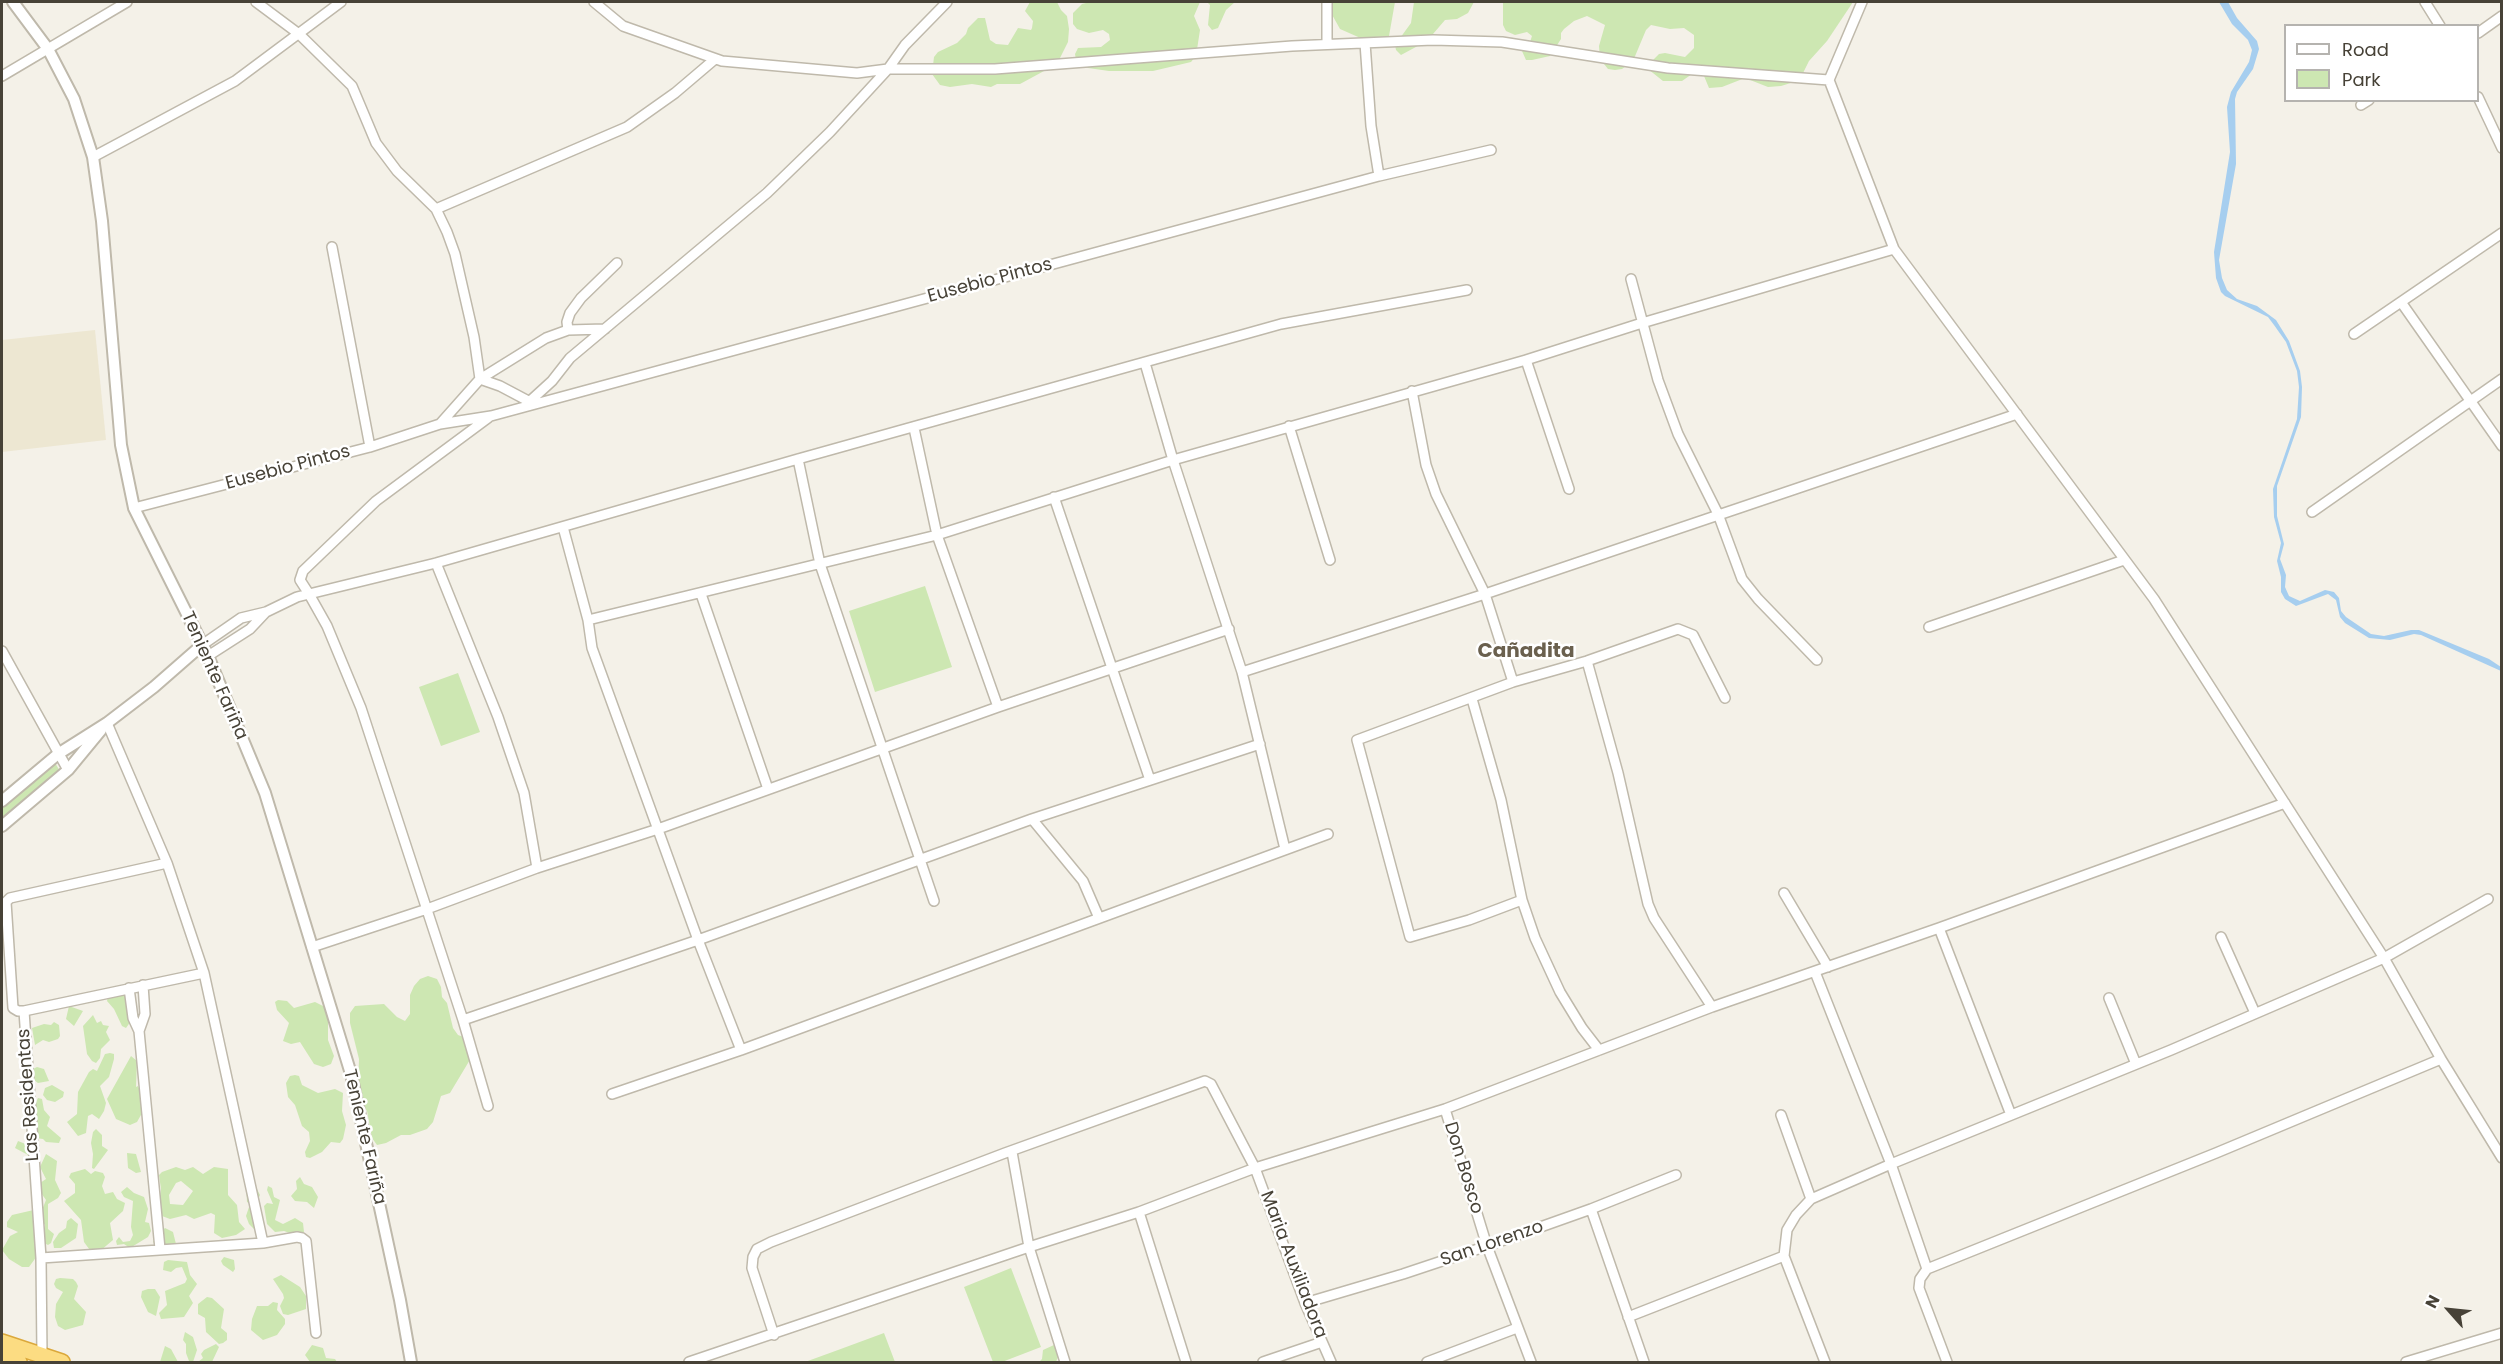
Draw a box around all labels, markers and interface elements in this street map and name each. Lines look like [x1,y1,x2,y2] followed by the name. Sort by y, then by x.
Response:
[2284,24,2479,102] legend
[2342,37,2389,62] text: Road
[2342,67,2381,92] text: Park
[925,254,1055,308] street label: Eusebio Pintos
[223,441,353,495] street label: Eusebio Pintos
[176,609,252,743] street label: Teniente Fariña
[1477,640,1575,664] district label: Cañadita
[14,1028,44,1162] street label: Las Residentas
[338,1067,390,1207] street label: Teniente Fariña
[1439,1119,1487,1217] street label: Don Bosco
[1255,1188,1331,1342] street label: Maria Auxiliadora
[1438,1216,1546,1272] street label: San Lorenzo
[2419,1280,2479,1340] north arrow
[2420,1291,2445,1312] text: N

